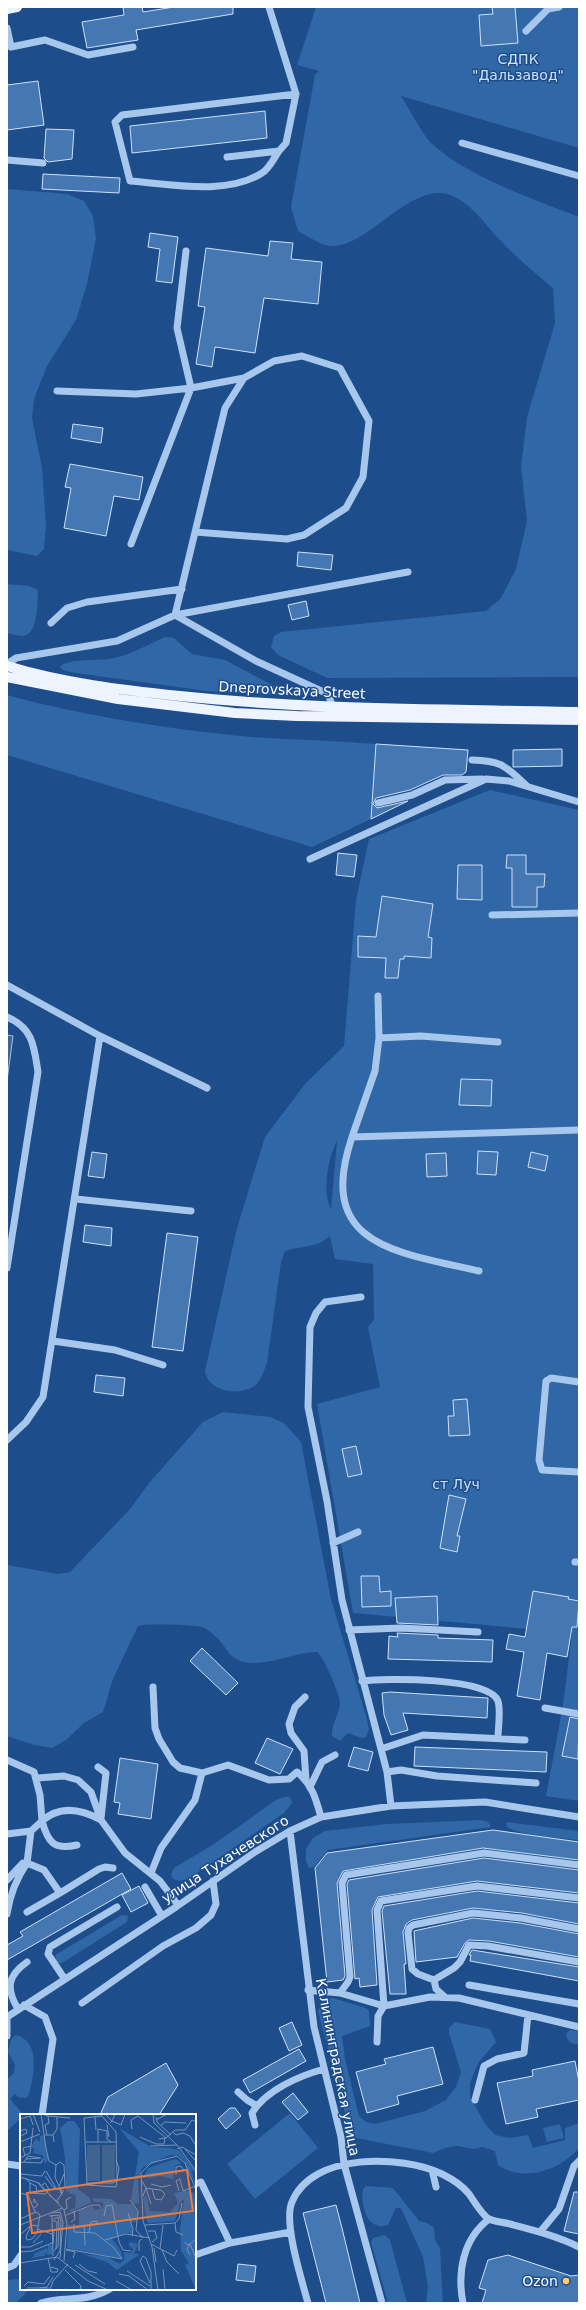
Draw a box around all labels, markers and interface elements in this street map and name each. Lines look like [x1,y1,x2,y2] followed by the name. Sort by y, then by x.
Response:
[472,51,564,83] park label: СДПК "Дальзавод"
[218,678,366,702] street label: Dneprovskaya Street
[432,1476,480,1492] park label: ст Луч
[158,1812,292,1906] street label: улица Тухачевского
[313,1977,363,2157] street label: Калининградская улица
[20,2114,196,2290] inset map
[522,2273,558,2289] place label: Ozon
[561,2276,571,2286] marker: Ozon

